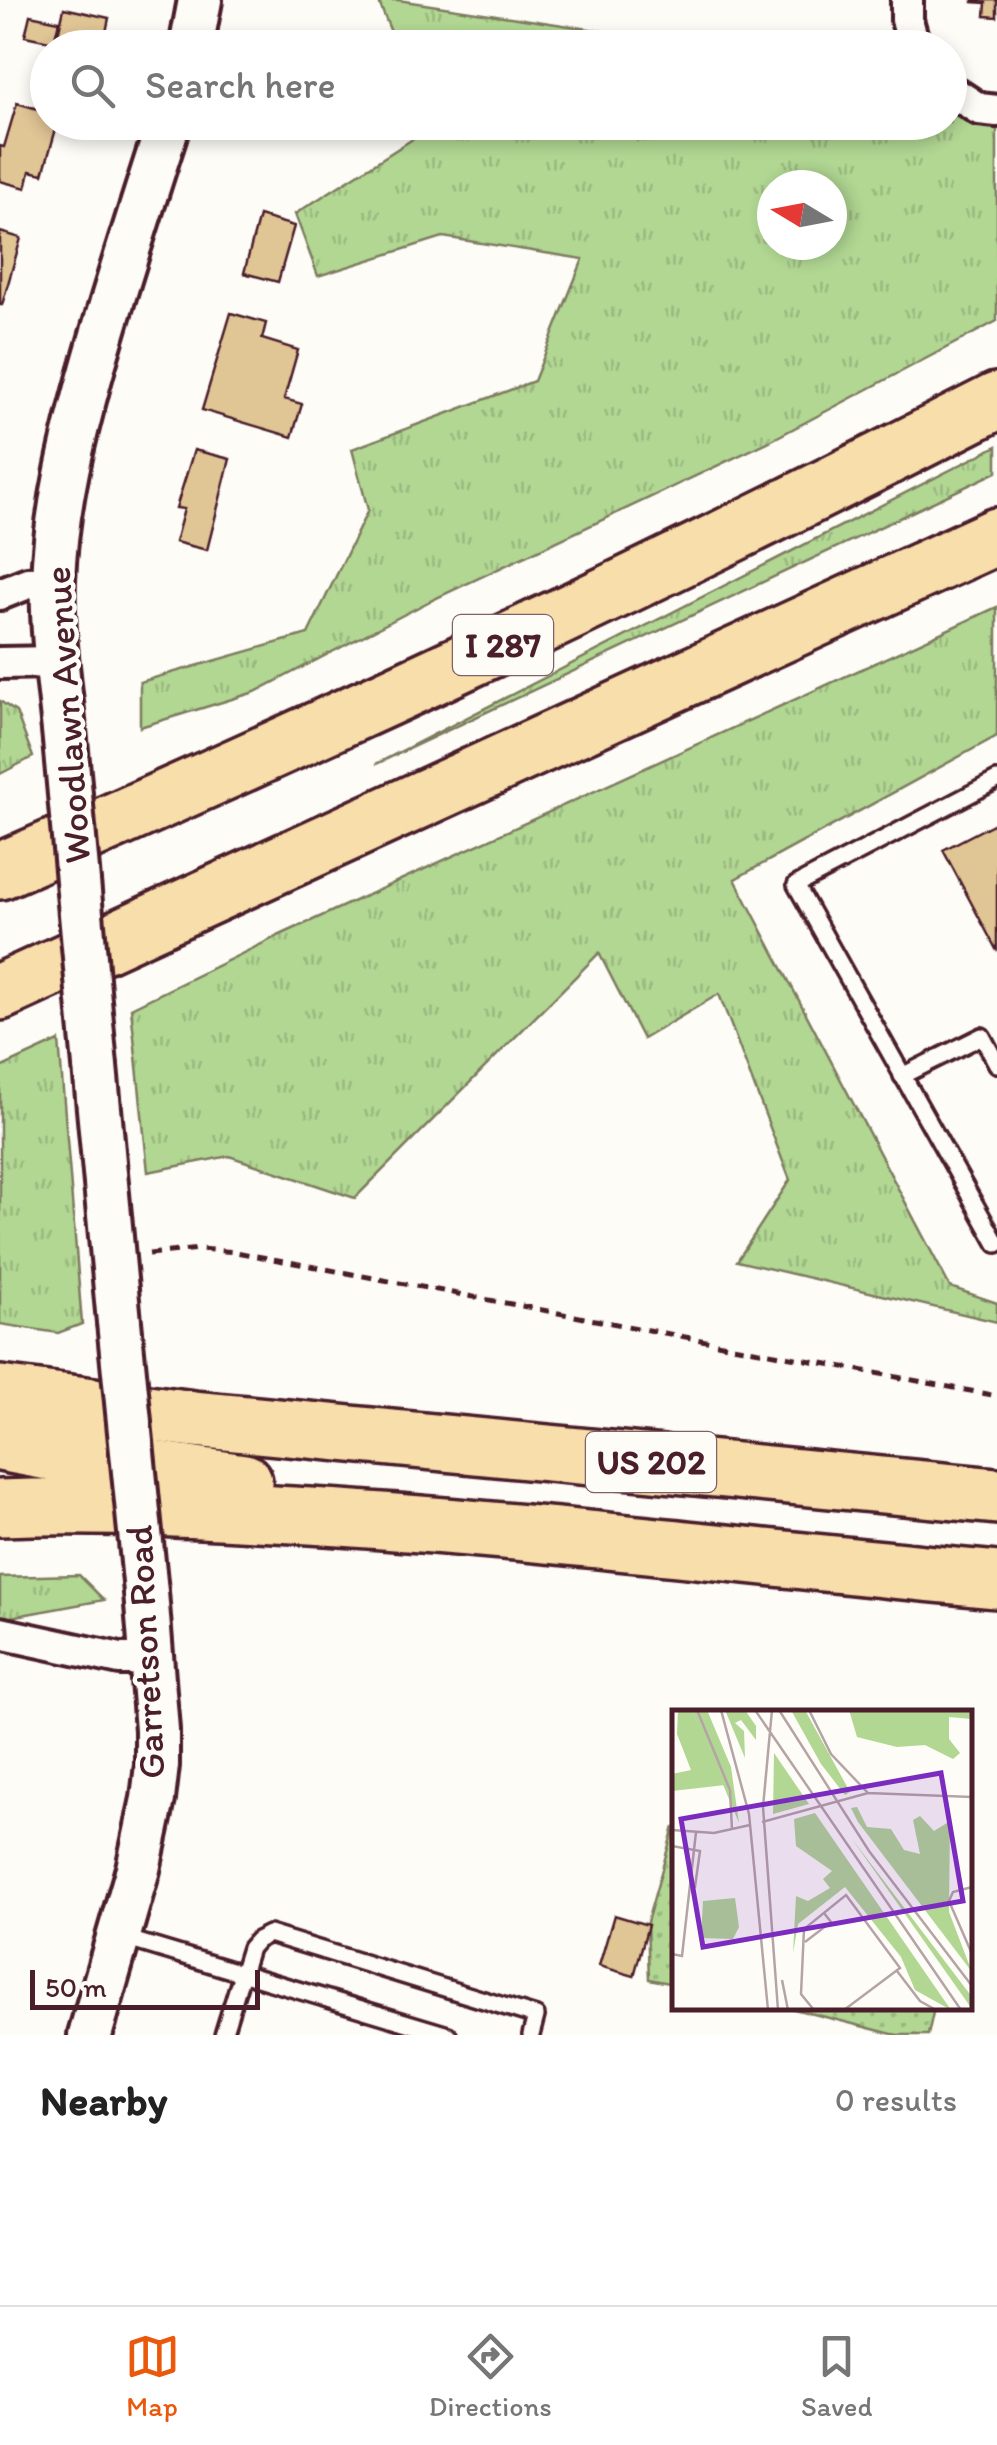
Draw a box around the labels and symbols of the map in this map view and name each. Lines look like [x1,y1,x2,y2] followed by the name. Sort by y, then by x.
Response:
[757,170,847,260] north arrow
[34,565,100,865] street label: Woodlawn Avenue
[453,615,553,675] road number: I 287
[586,1432,716,1492] road number: US 202
[115,1523,175,1780] street label: Garretson Road
[672,1710,972,2010] inset map
[30,1965,260,2010] scale bar

